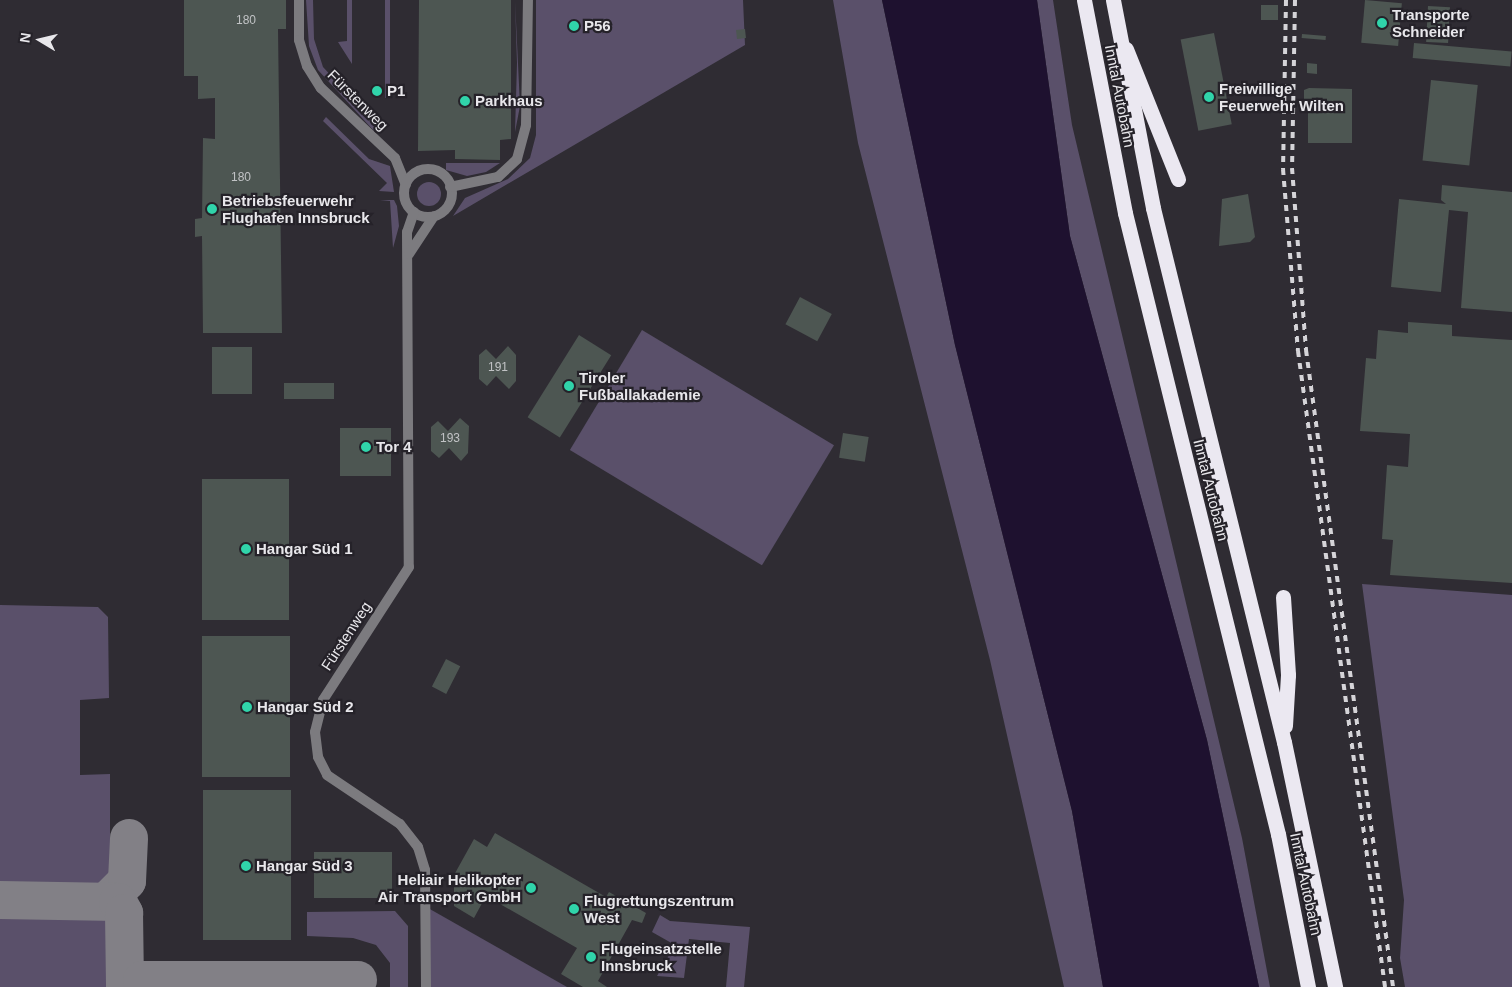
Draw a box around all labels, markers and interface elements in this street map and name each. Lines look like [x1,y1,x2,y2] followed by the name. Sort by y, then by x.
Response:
[1392,5,1470,40] place label: Transporte Schneider
[236,14,256,28] house number: 180
[15,15,65,65] north arrow
[584,17,611,35] place label: P56
[1376,17,1388,29] marker: Transporte Schneider
[568,20,580,32] marker: P56
[16,31,34,44] text: N
[1101,43,1139,149] street label: Inntal Autobahn
[324,66,392,134] street label: Fürstenweg
[1219,79,1344,114] place label: Freiwillige Feuerwehr Wilten
[387,82,405,100] place label: P1
[371,85,383,97] marker: P1
[1203,91,1215,103] marker: Freiwillige Feuerwehr Wilten
[475,92,543,110] place label: Parkhaus
[459,95,471,107] marker: Parkhaus
[231,171,251,185] house number: 180
[222,191,370,226] place label: Betriebsfeuerwehr Flughafen Innsbruck
[206,203,218,215] marker: Betriebsfeuerwehr Flughafen Innsbruck
[488,361,508,375] house number: 191
[579,368,701,403] place label: Tiroler Fußballakademie
[563,380,575,392] marker: Tiroler Fußballakademie
[440,432,460,446] house number: 193
[1190,437,1232,543] street label: Inntal Autobahn
[376,438,412,456] place label: Tor 4
[360,441,372,453] marker: Tor 4
[256,540,353,558] place label: Hangar Süd 1
[240,543,252,555] marker: Hangar Süd 1
[317,598,375,674] street label: Fürstenweg
[257,698,354,716] place label: Hangar Süd 2
[241,701,253,713] marker: Hangar Süd 2
[1286,831,1326,937] street label: Inntal Autobahn
[256,857,353,875] place label: Hangar Süd 3
[240,860,252,872] marker: Hangar Süd 3
[378,870,521,905] place label: Heliair Helikopter Air Transport GmbH
[525,882,537,894] marker: Heliair Helikopter Air Transport GmbH
[584,891,734,926] place label: Flugrettungszentrum West
[568,903,580,915] marker: Flugrettungszentrum West
[601,939,722,974] place label: Flugeinsatzstelle Innsbruck
[585,951,597,963] marker: Flugeinsatzstelle Innsbruck

